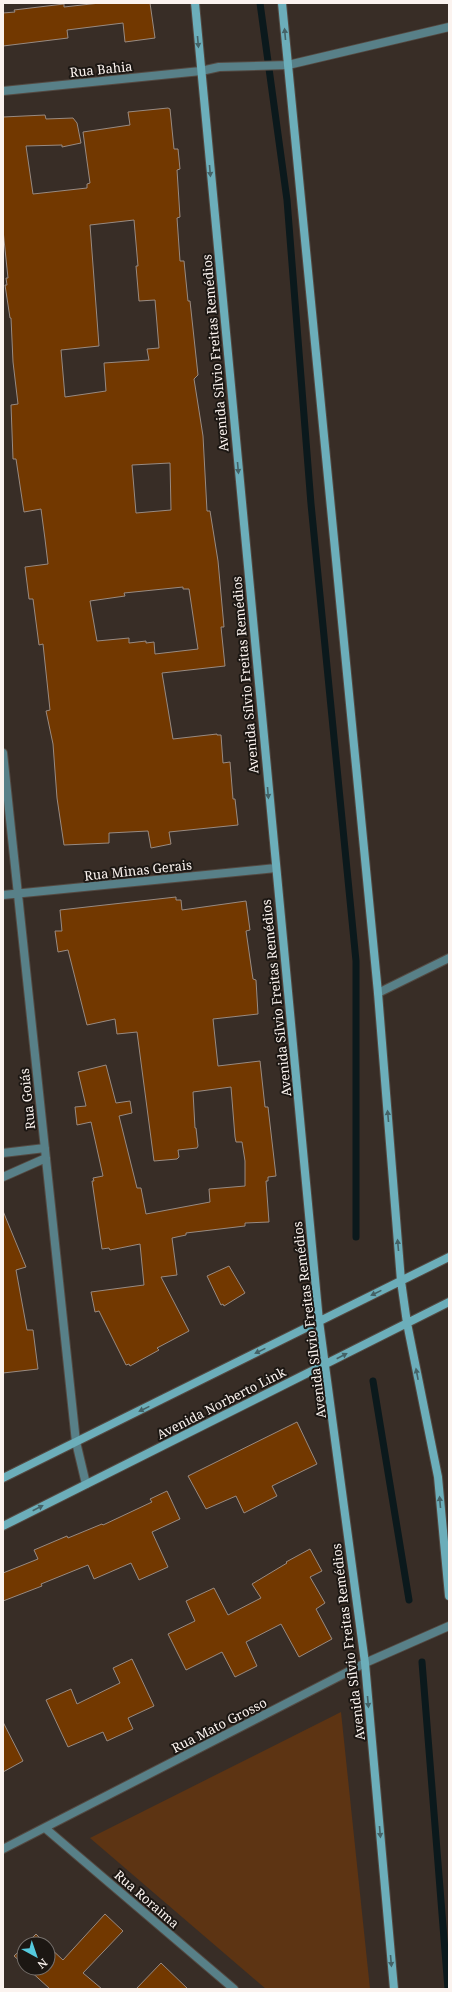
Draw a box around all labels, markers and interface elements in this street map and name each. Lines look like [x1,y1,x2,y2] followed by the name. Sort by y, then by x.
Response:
[282,28,288,40] one-way arrow
[195,36,201,48] one-way arrow
[69,57,133,81] street label: Rua Bahia
[207,165,213,177] one-way arrow
[197,253,233,453] street label: Avenida Sílvio Freitas Remédios
[235,462,241,474] one-way arrow
[227,575,263,775] street label: Avenida Sílvio Freitas Remédios
[265,787,272,799] one-way arrow
[83,855,193,885] street label: Rua Minas Gerais
[257,898,295,1097] street label: Avenida Sílvio Freitas Remédios
[15,1067,39,1131] street label: Rua Goiás
[384,1110,391,1122] one-way arrow
[288,1220,330,1419] street label: Avenida Sílvio Freitas Remédios
[395,1239,402,1251] one-way arrow
[371,1290,382,1296] one-way arrow
[254,1348,266,1354] one-way arrow
[336,1353,347,1359] one-way arrow
[153,1362,289,1443] street label: Avenida Norberto Link
[413,1368,419,1380] one-way arrow
[138,1405,149,1412] one-way arrow
[437,1496,443,1508] one-way arrow
[32,1505,44,1512] one-way arrow
[327,1542,369,1741] street label: Avenida Sílvio Freitas Remédios
[168,1693,270,1757] street label: Rua Mato Grosso
[365,1696,372,1708] one-way arrow
[376,1826,383,1838] one-way arrow
[111,1866,183,1932] street label: Rua Roraima
[16,1936,56,1976] north arrow
[388,1955,395,1967] one-way arrow
[34,1956,51,1973] text: N

